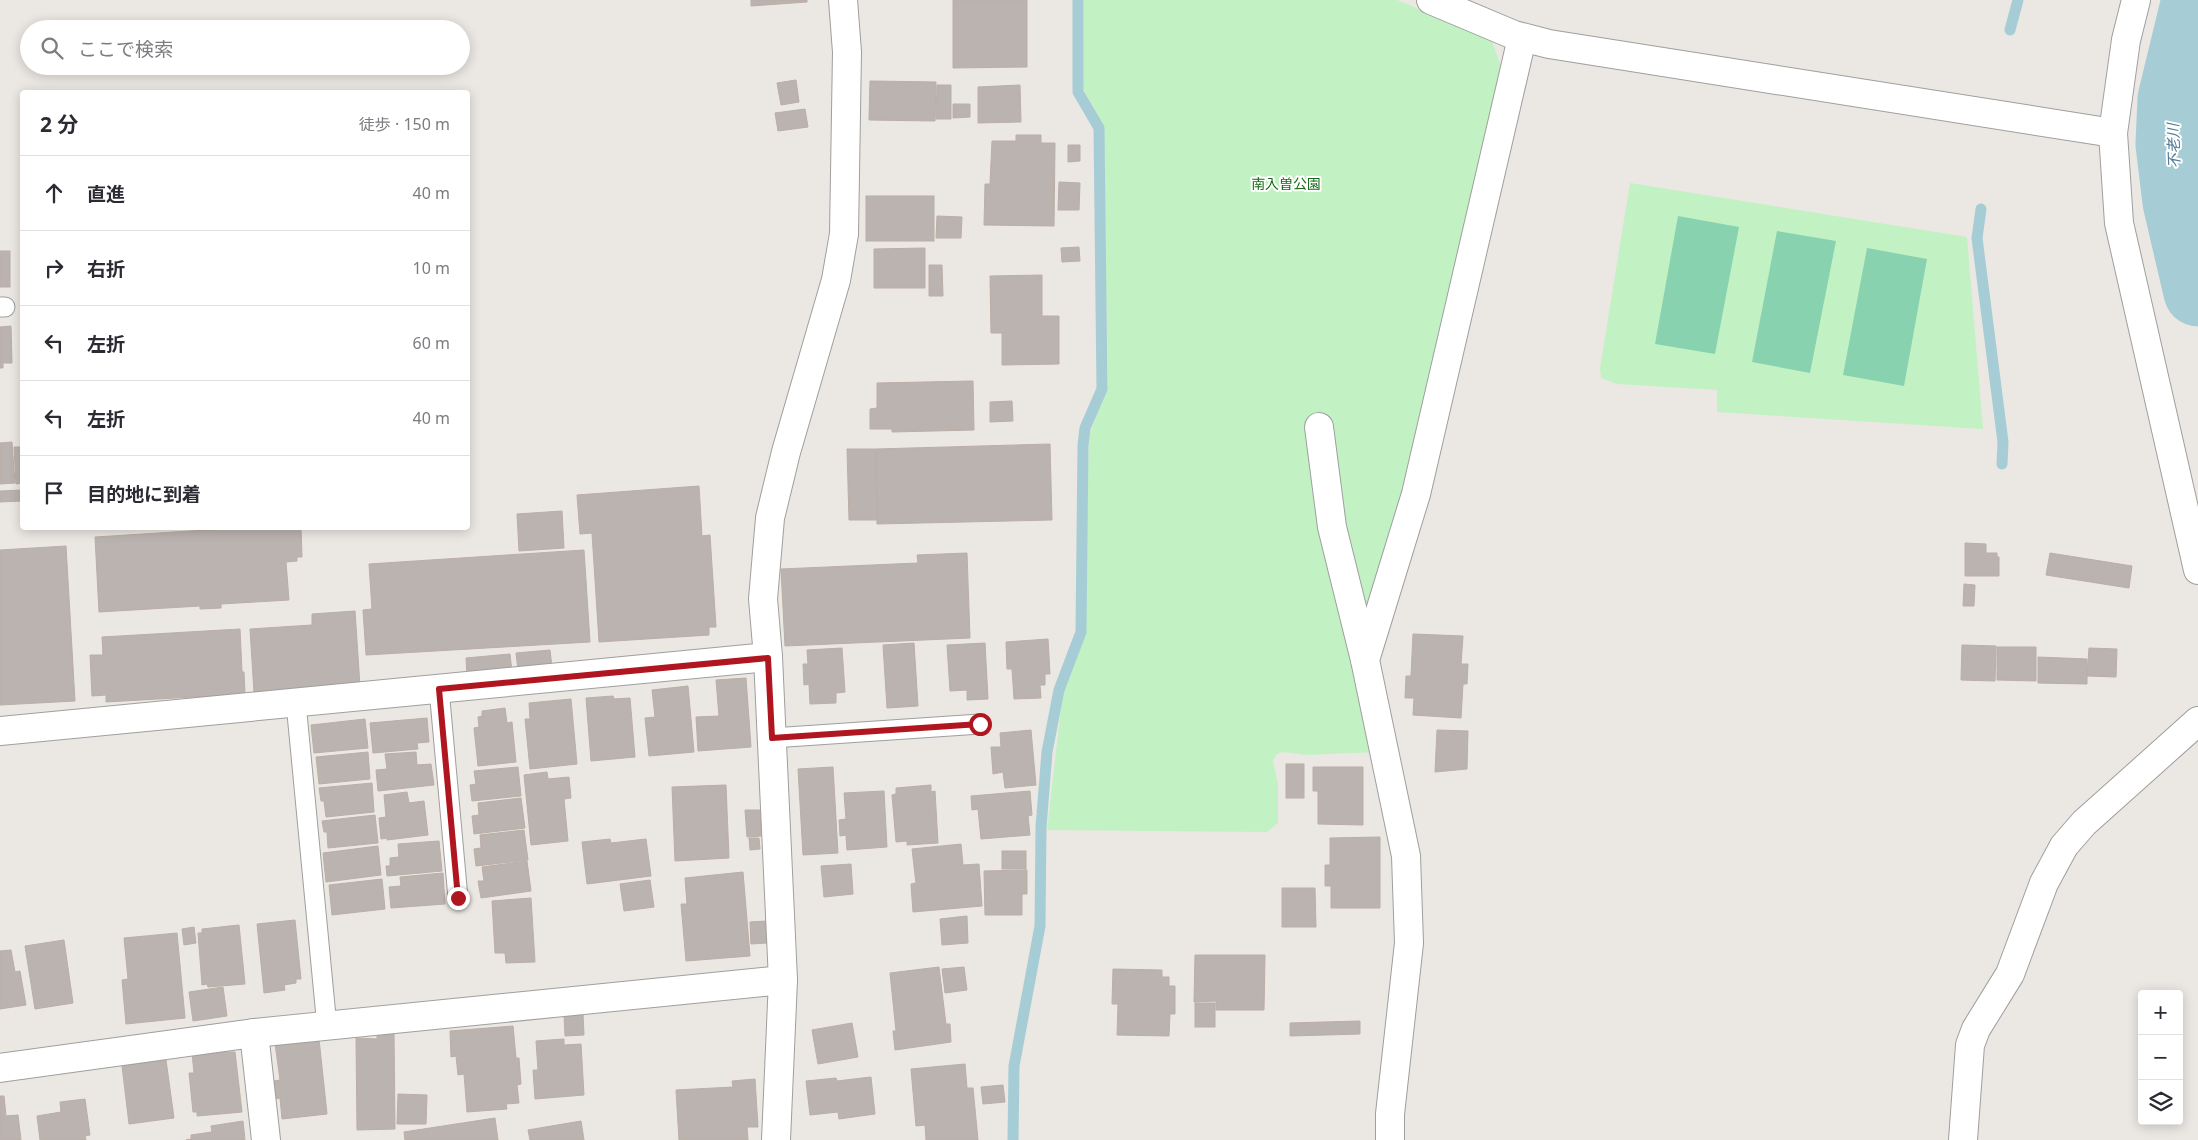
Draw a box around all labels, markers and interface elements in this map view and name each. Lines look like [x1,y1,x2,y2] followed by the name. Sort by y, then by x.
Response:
[20,20,470,75] search box
[38,34,66,62] icon: search
[78,36,173,62] text: ここで検索
[40,110,78,138] text: 2 分
[359,113,450,135] text: 徒歩 · 150 m
[2162,121,2184,169] water label: 不老川
[1251,174,1321,193] park label: 南入曽公園
[40,179,68,207] icon: ahead
[87,181,125,207] text: 直進
[413,182,450,204] text: 40 m
[40,254,68,282] icon: right
[87,256,125,282] text: 右折
[413,257,450,279] text: 10 m
[40,329,68,357] icon: left
[87,331,125,357] text: 左折
[413,332,450,354] text: 60 m
[40,404,68,432] icon: left
[87,406,125,432] text: 左折
[413,407,450,429] text: 40 m
[40,479,68,507] icon: arrive
[87,481,201,507] text: 目的地に到着
[969,713,992,736] route start
[447,887,470,910] route end
[2138,990,2183,1125] map controls
[2138,990,2183,1035] button: +
[2138,1035,2183,1080] button: −
[2138,1080,2183,1125] button: layers

